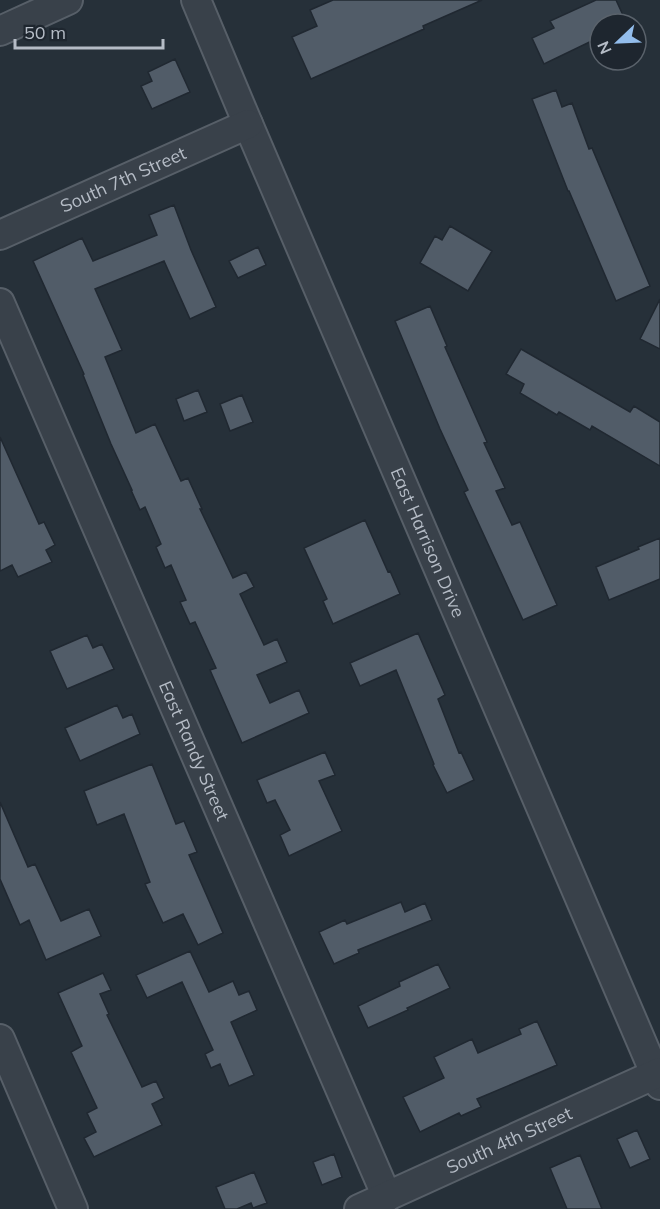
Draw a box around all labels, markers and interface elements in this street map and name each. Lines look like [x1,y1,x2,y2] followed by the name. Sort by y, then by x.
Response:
[15,12,164,50] scale bar
[588,12,648,72] north arrow
[24,21,66,44] text: 50 m
[593,38,616,57] text: N
[56,141,190,218] street label: South 7th Street
[386,464,470,621] street label: East Harrison Drive
[154,677,235,824] street label: East Randy Street
[442,1102,575,1179] street label: South 4th Street

